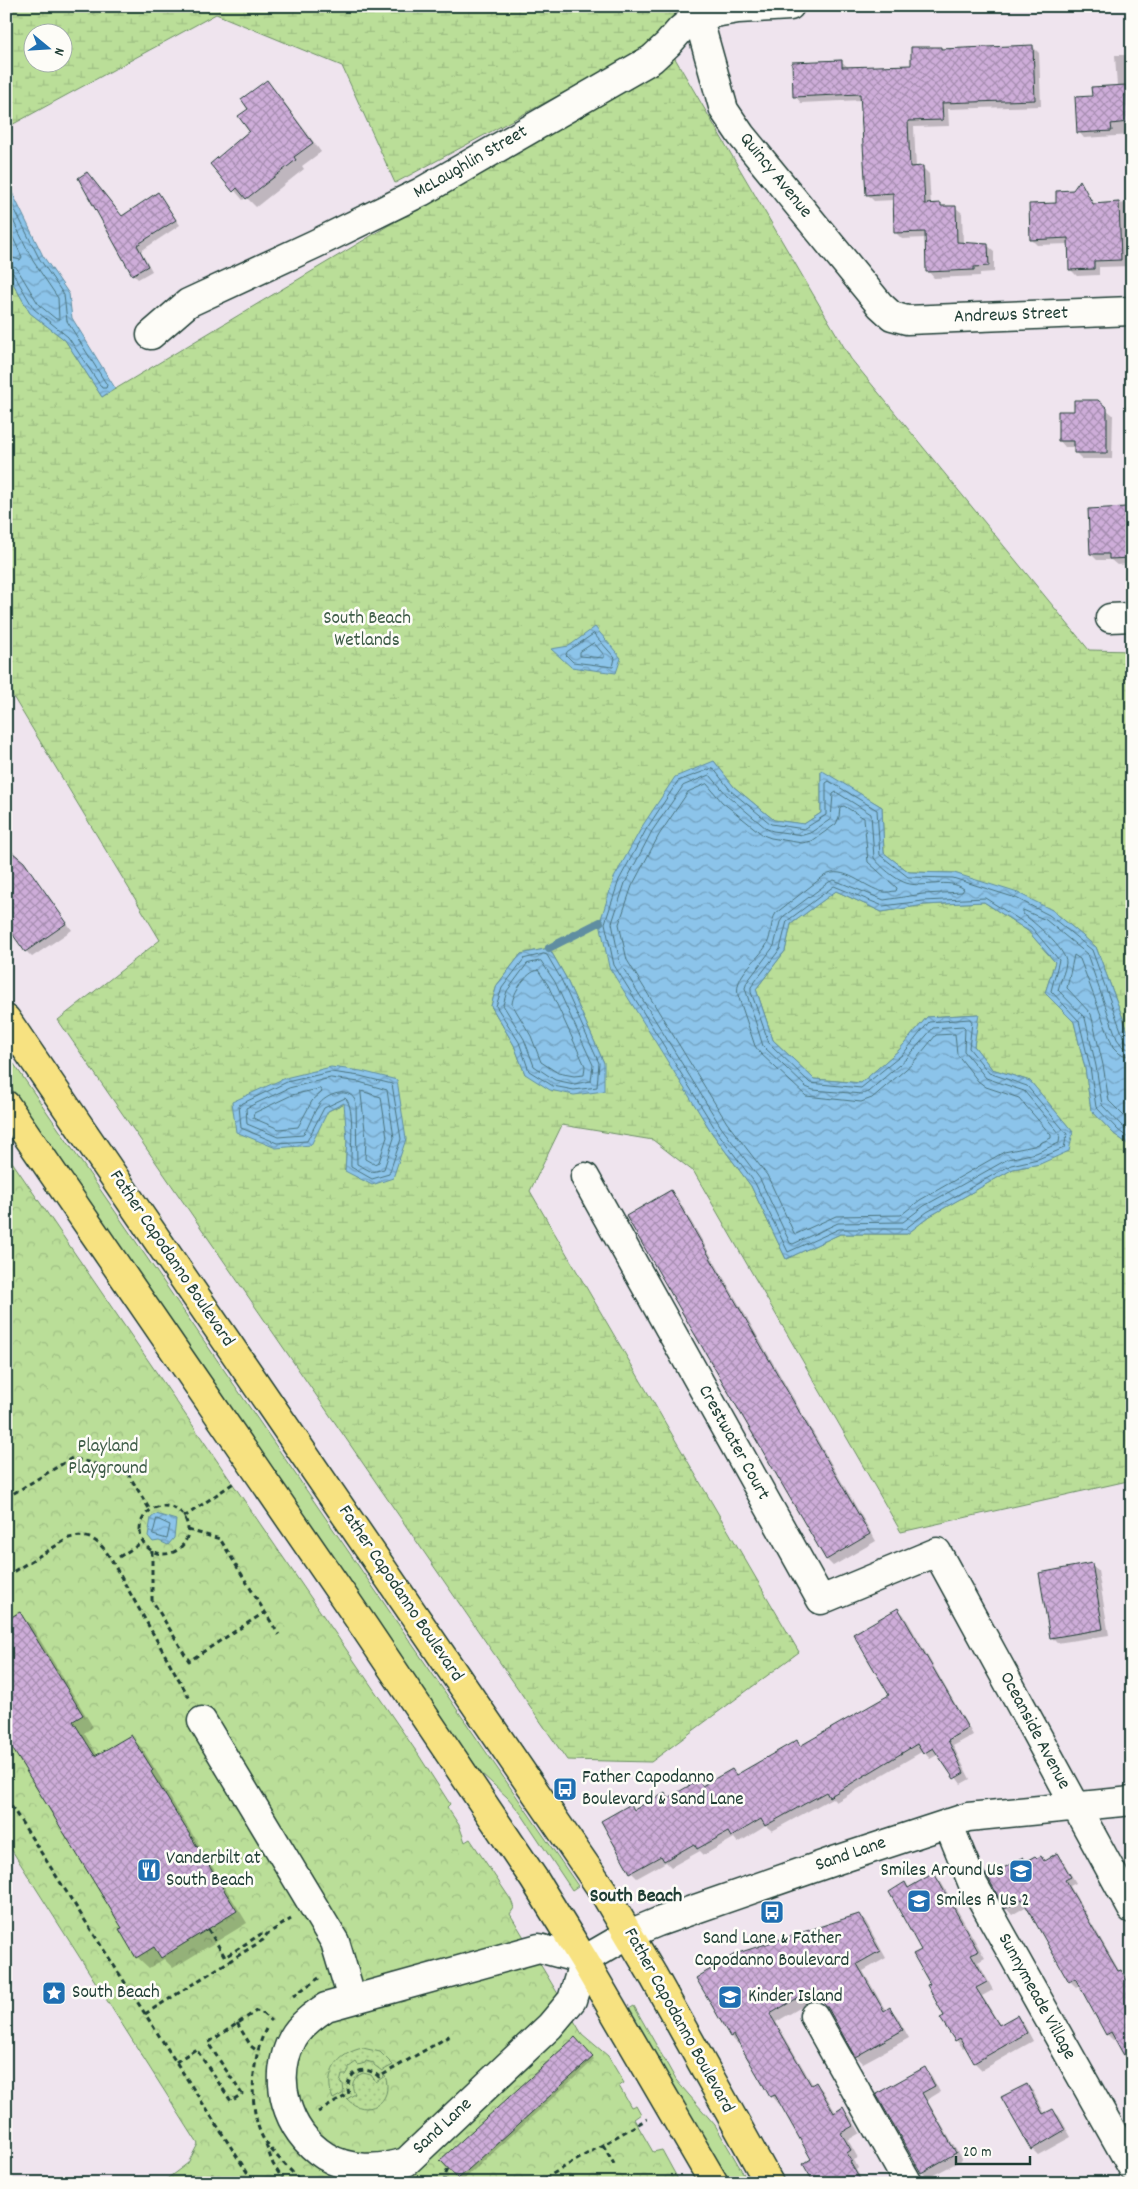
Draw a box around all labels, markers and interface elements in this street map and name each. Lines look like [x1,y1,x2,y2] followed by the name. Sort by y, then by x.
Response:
[22,22,72,72] north arrow
[48,45,69,58] text: N
[409,119,533,207] street label: McLaughlin Street
[732,127,818,225] street label: Quincy Avenue
[953,301,1069,331] street label: Andrews Street
[323,606,411,655] park label: South Beach Wetlands
[102,1165,240,1353] street label: Father Capodanno Boulevard
[690,1381,776,1505] street label: Crestwater Court
[68,1434,148,1483] park label: Playland Playground
[331,1500,469,1688] street label: Father Capodanno Boulevard
[992,1667,1076,1795] street label: Oceanside Avenue
[582,1765,744,1814] place label: Father Capodanno Boulevard & Sand Lane
[552,1776,578,1802] bus stop icon: Father Capodanno Boulevard & Sand Lane
[812,1830,890,1880] street label: Sand Lane
[166,1846,261,1895] place label: Vanderbilt at South Beach
[136,1857,162,1883] restaurant icon: Vanderbilt at South Beach
[881,1858,1004,1885] place label: Smiles Around Us
[1008,1858,1034,1884] school or university icon: Smiles Around Us
[590,1883,682,1911] district label: South Beach
[906,1888,932,1914] school or university icon: Smiles R Us 2
[936,1888,1030,1915] place label: Smiles R Us 2
[759,1899,785,1925] bus stop icon: Sand Lane & Father Capodanno Boulevard
[616,1924,740,2118] street label: Father Capodanno Boulevard
[694,1926,850,1975] place label: Sand Lane & Father Capodanno Boulevard
[990,1929,1082,2065] street label: Sunnymeade Village
[41,1980,67,2006] place icon: South Beach
[72,1980,160,2007] place label: South Beach
[717,1984,743,2010] school or university icon: Kinder Island
[748,1984,843,2011] place label: Kinder Island
[407,2092,479,2162] street label: Sand Lane
[956,2134,1029,2166] scale bar
[963,2142,991,2164] text: 20 m

